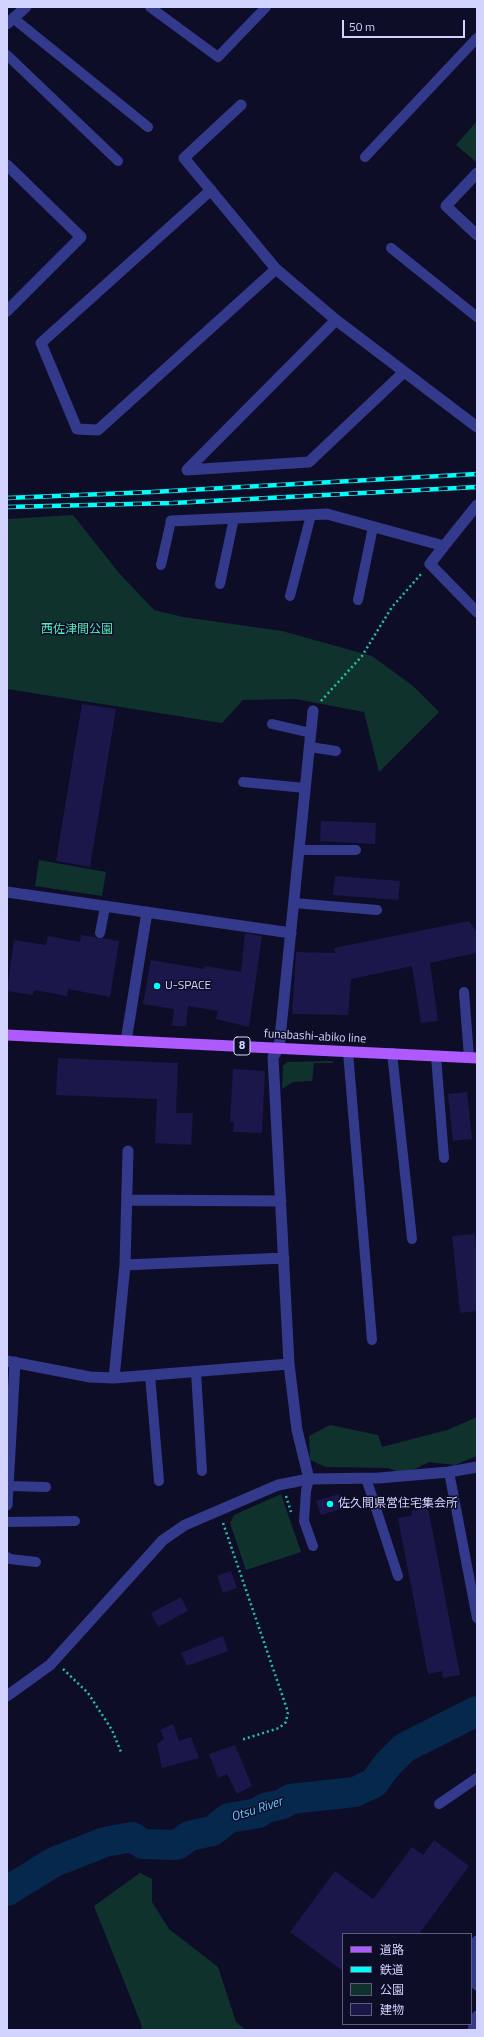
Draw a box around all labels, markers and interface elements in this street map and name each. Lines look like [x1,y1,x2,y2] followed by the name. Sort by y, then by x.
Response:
[344,12,467,38] scale bar
[349,17,375,36] text: 50 m
[41,623,113,637] park label: 西佐津間公園
[165,979,211,993] place label: U-SPACE
[152,981,162,991] marker: U-SPACE
[264,1027,366,1047] street label: funabashi-abiko line
[234,1037,250,1055] road number: 8
[338,1497,458,1511] place label: 佐久間県営住宅集会所
[325,1499,335,1509] marker: 佐久間県営住宅集会所
[229,1794,285,1826] water label: Otsu River
[342,1933,472,2025] legend
[380,1940,404,1959] text: 道路
[380,1960,404,1979] text: 鉄道
[380,1980,404,1999] text: 公園
[380,2000,404,2019] text: 建物

